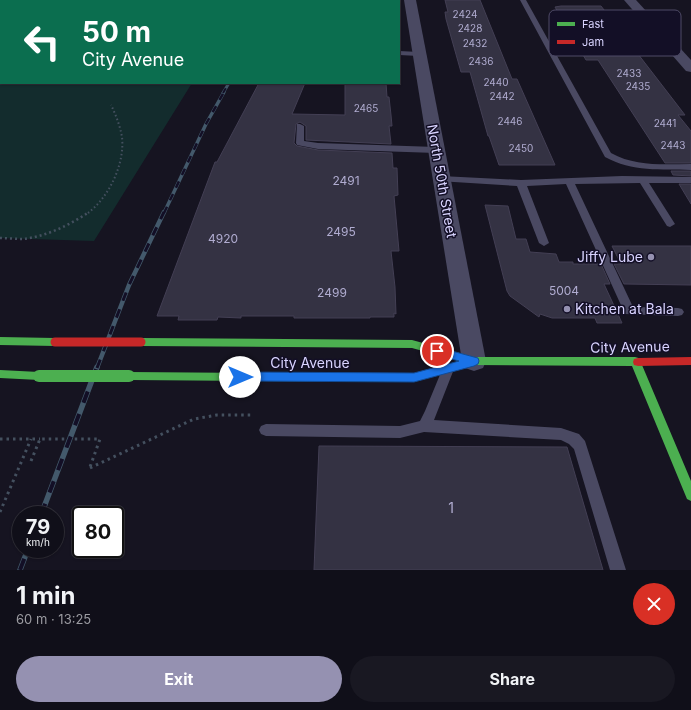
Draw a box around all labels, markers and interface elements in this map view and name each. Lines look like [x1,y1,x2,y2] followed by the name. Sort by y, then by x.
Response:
[453,8,477,20] house number: 2424
[549,10,681,56] legend
[82,15,151,49] text: 50 m
[16,16,68,68] icon: left
[582,17,604,31] text: Fast
[458,22,482,34] house number: 2428
[582,35,604,49] text: Jam
[463,37,487,49] house number: 2432
[82,49,184,70] text: City Avenue
[469,55,493,67] house number: 2436
[617,67,641,79] house number: 2433
[483,76,509,88] house number: 2440
[626,80,650,92] house number: 2435
[490,90,514,102] house number: 2442
[354,102,378,114] house number: 2465
[497,115,523,127] house number: 2446
[654,117,676,129] house number: 2441
[424,123,461,239] street label: North 50th Street
[660,139,686,151] house number: 2443
[509,142,533,154] house number: 2450
[332,173,360,188] house number: 2491
[326,224,356,239] house number: 2495
[208,231,238,246] house number: 4920
[577,248,643,265] place label: Jiffy Lube
[646,252,656,262] marker: Jiffy Lube
[549,283,579,298] house number: 5004
[317,285,347,300] house number: 2499
[575,300,674,317] place label: Kitchen at Bala
[562,304,572,314] marker: Kitchen at Bala
[420,334,454,368] pin
[590,337,670,356] street label: City Avenue
[426,340,448,362] icon: arrive
[270,354,350,371] street label: City Avenue
[219,356,261,398] position arrow
[448,499,454,516] house number: 1
[72,506,124,558] speed limit sign: 80
[26,515,50,539] text: 79
[26,536,50,548] text: km/h
[16,581,75,610] text: 1 min
[633,583,675,625] button: close
[16,611,91,627] text: 60 m · 13:25
[16,656,342,702] button: Exit
[350,656,675,702] button: Share

